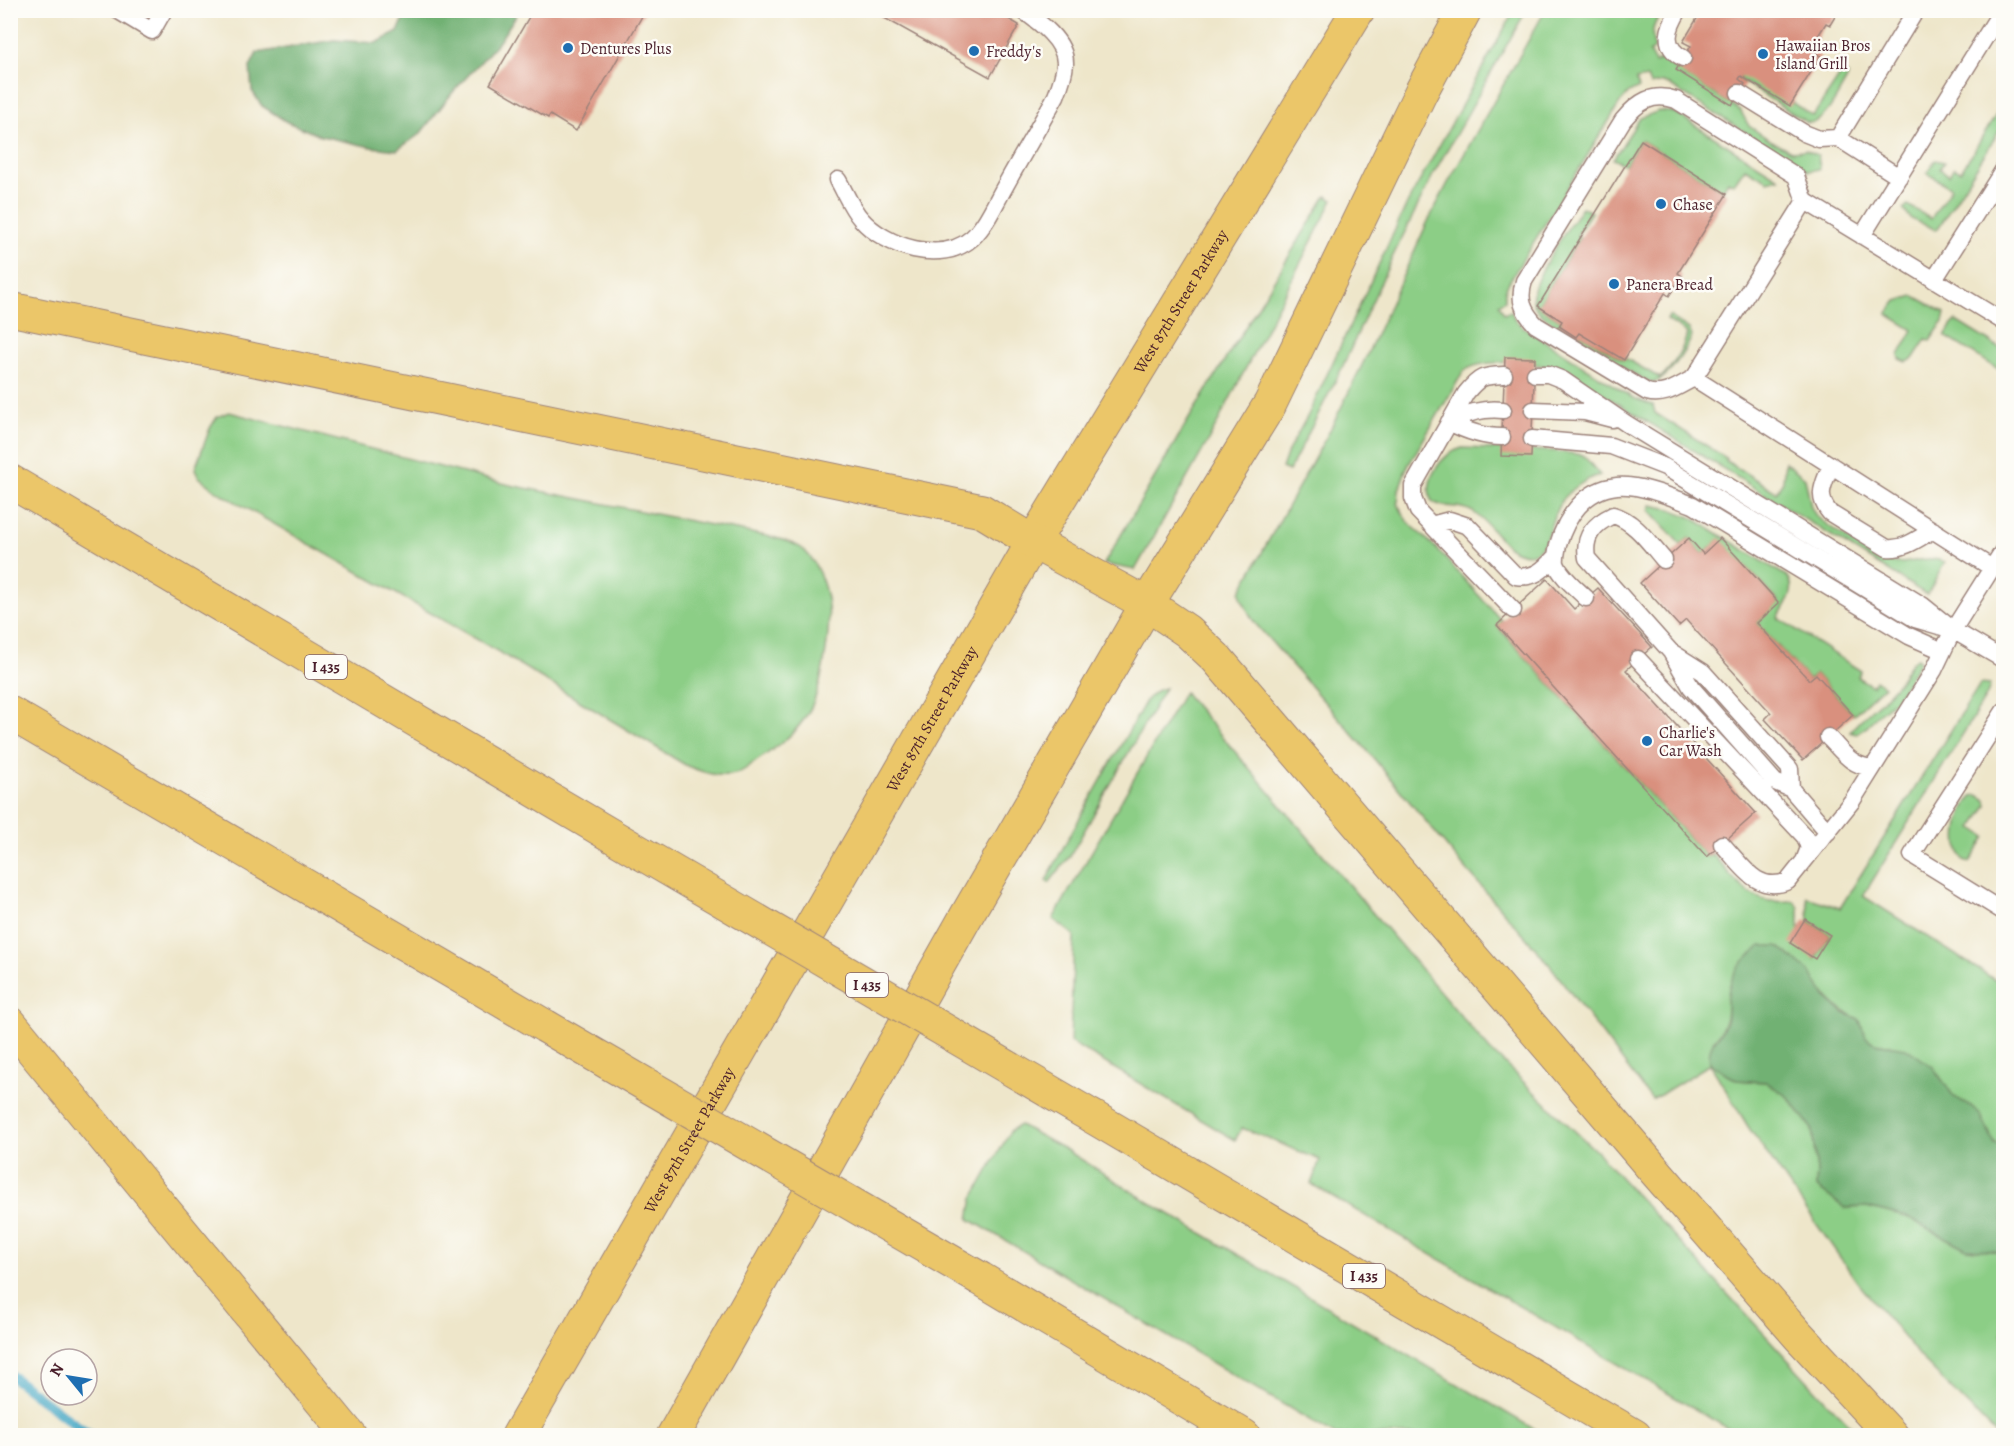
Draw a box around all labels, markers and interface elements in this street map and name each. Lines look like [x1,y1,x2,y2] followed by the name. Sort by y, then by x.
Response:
[1775,35,1871,75] place label: Hawaiian Bros Island Grill
[580,38,672,60] place label: Dentures Plus
[561,41,575,55] marker: Dentures Plus
[986,41,1042,63] place label: Freddy's
[967,44,981,58] marker: Freddy's
[1756,47,1770,61] marker: Hawaiian Bros Island Grill
[1673,194,1713,216] place label: Chase
[1654,197,1668,211] marker: Chase
[1128,225,1234,379] street label: West 87th Street Parkway
[1626,274,1713,296] place label: Panera Bread
[1607,277,1621,291] marker: Panera Bread
[881,641,983,797] street label: West 87th Street Parkway
[305,655,347,679] road number: I 435
[1659,722,1722,762] place label: Charlie's Car Wash
[1640,734,1654,748] marker: Charlie's Car Wash
[846,973,888,997] road number: I 435
[638,1062,741,1218] street label: West 87th Street Parkway
[1343,1264,1385,1288] road number: I 435
[39,1347,99,1407] north arrow
[44,1359,69,1381] text: N

